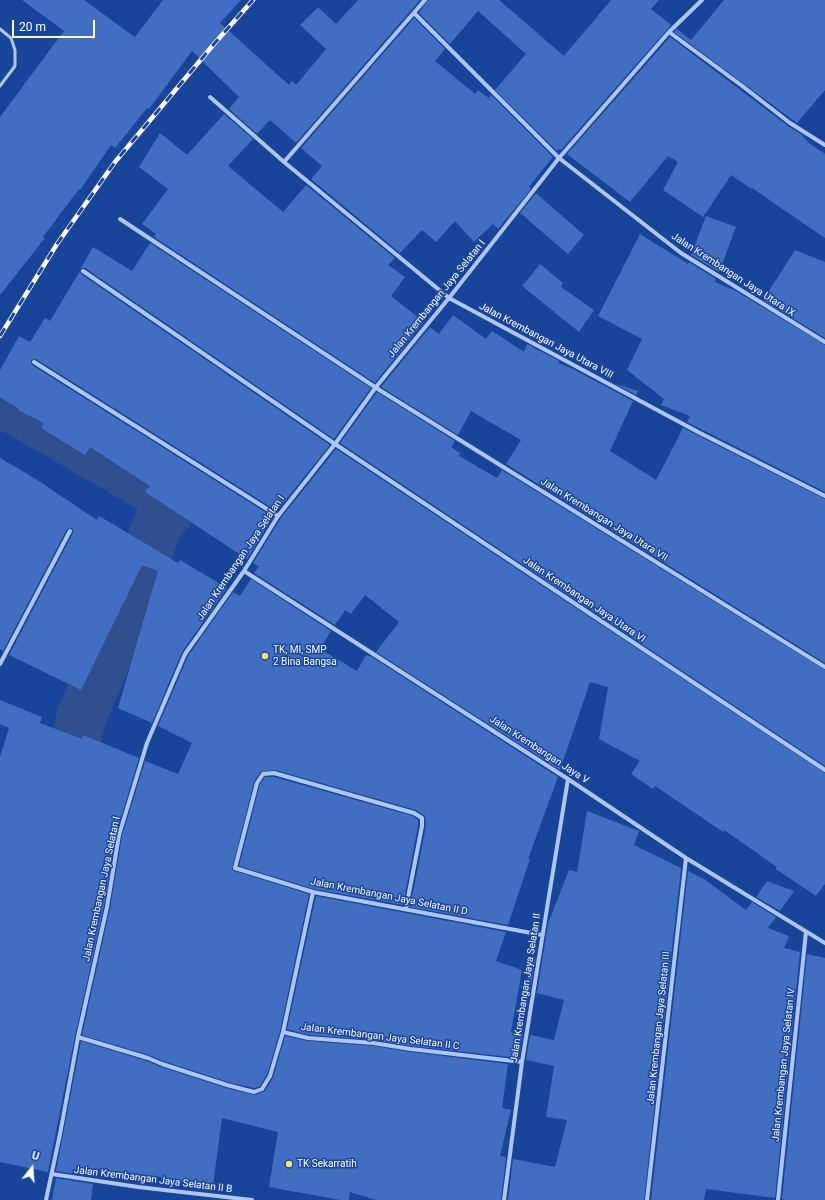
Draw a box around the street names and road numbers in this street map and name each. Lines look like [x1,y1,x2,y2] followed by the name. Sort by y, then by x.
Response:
[669,230,797,320] street label: Jalan Krembangan Jaya Utara IX
[386,238,488,360] street label: Jalan Krembangan Jaya Selatan I
[477,300,615,382] street label: Jalan Krembangan Jaya Utara VIII
[538,476,670,564] street label: Jalan Krembangan Jaya Utara VII
[195,493,287,623] street label: Jalan Krembangan Jaya Selatan I
[521,554,647,646] street label: Jalan Krembangan Jaya Utara VI
[487,713,591,787] street label: Jalan Krembangan Jaya V
[81,815,123,963] street label: Jalan Krembangan Jaya Selatan I
[309,876,469,918] street label: Jalan Krembangan Jaya Selatan II D
[508,913,544,1063] street label: Jalan Krembangan Jaya Selatan II
[645,951,673,1105] street label: Jalan Krembangan Jaya Selatan III
[770,988,798,1142] street label: Jalan Krembangan Jaya Selatan IV
[300,1021,460,1053] street label: Jalan Krembangan Jaya Selatan II C
[73,1164,233,1196] street label: Jalan Krembangan Jaya Selatan II B

